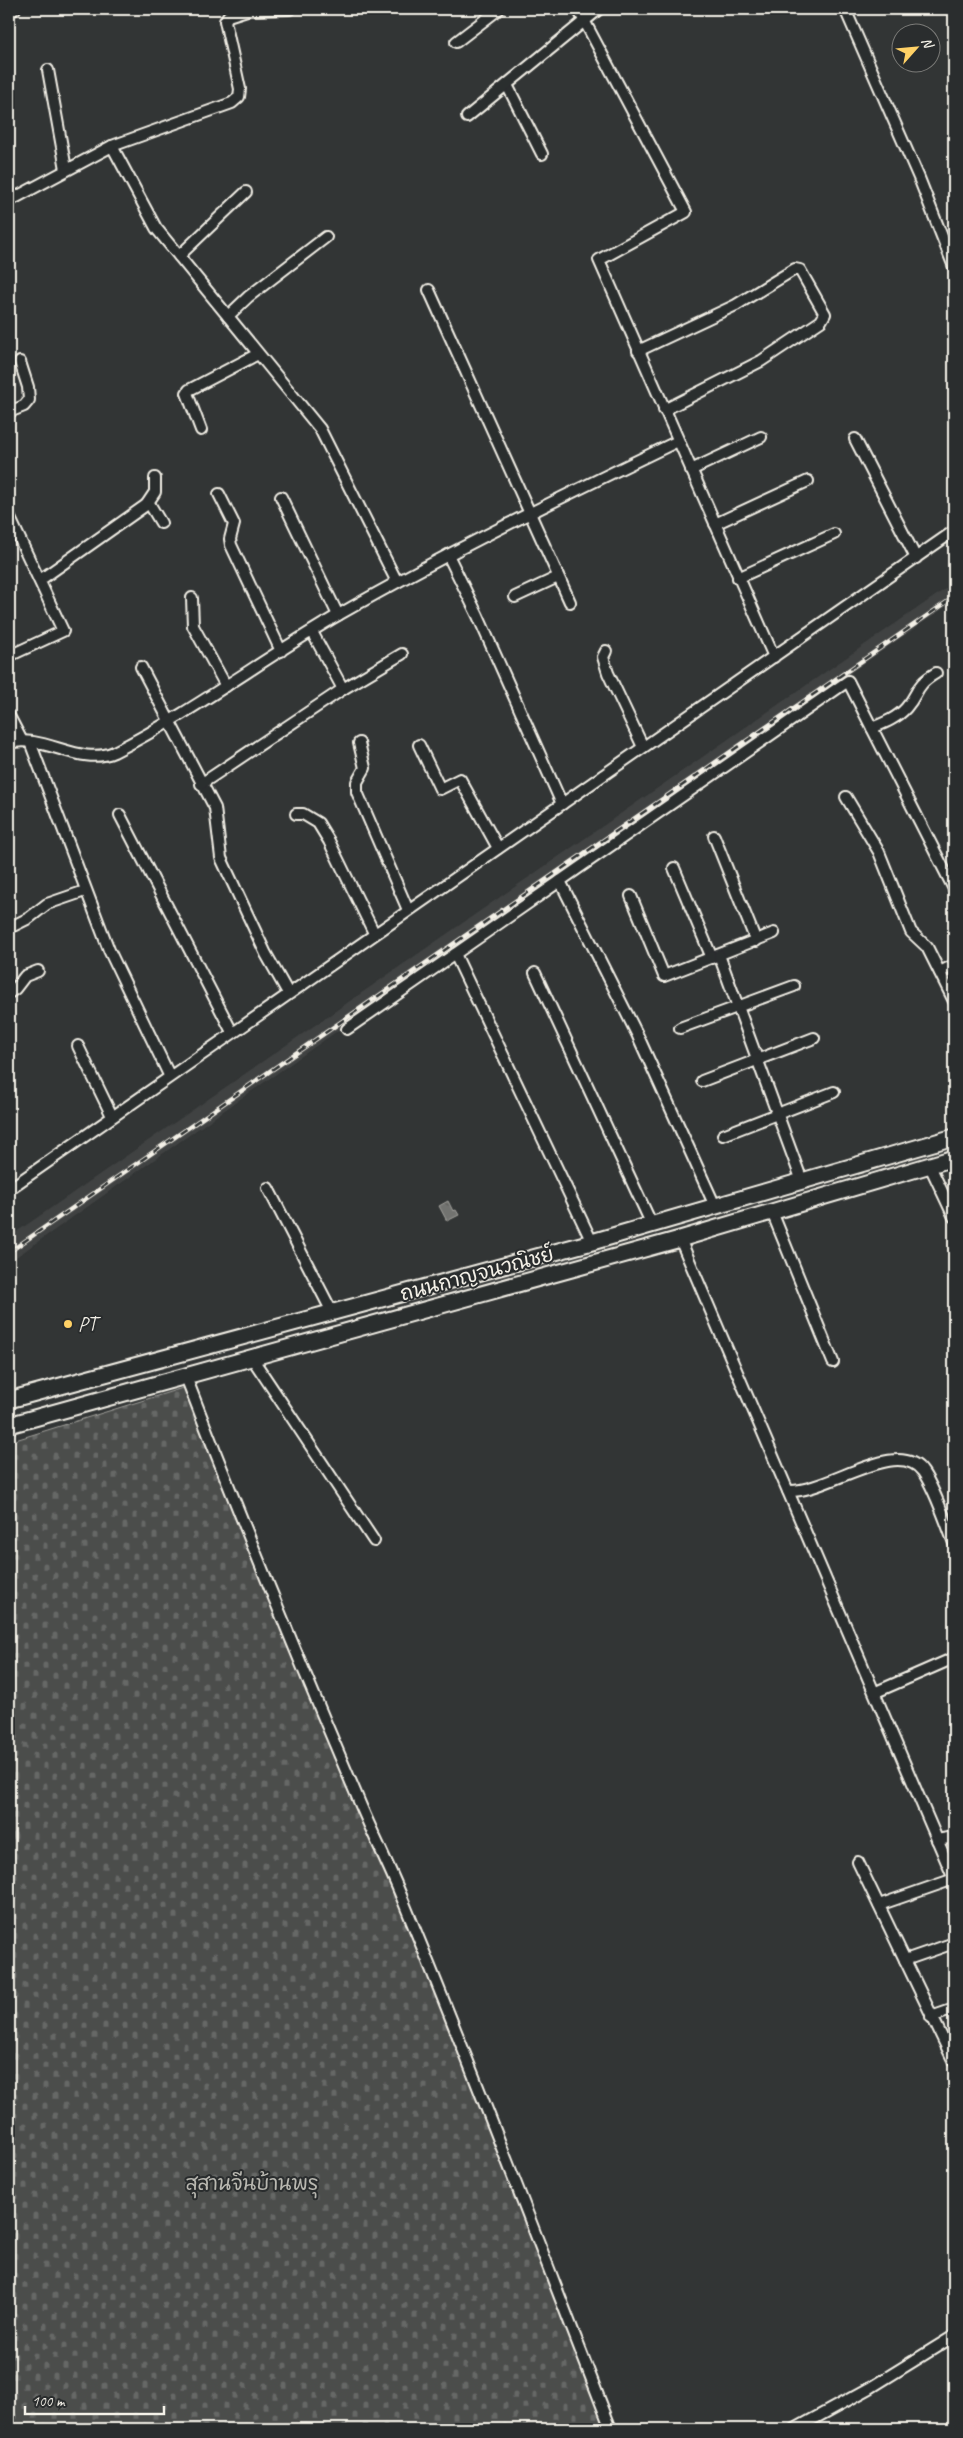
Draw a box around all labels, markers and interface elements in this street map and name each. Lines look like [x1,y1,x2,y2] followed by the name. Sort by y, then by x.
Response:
[890,22,940,72] north arrow
[918,35,938,52] text: N
[397,1240,557,1307] street label: ถนนกาญจนวณิชย์
[78,1312,101,1337] place label: PT
[62,1318,74,1330] marker: PT
[186,2170,318,2199] park label: สุสานจีนบ้านพรุ
[25,2383,164,2415] scale bar
[32,2392,66,2411] text: 100 m

